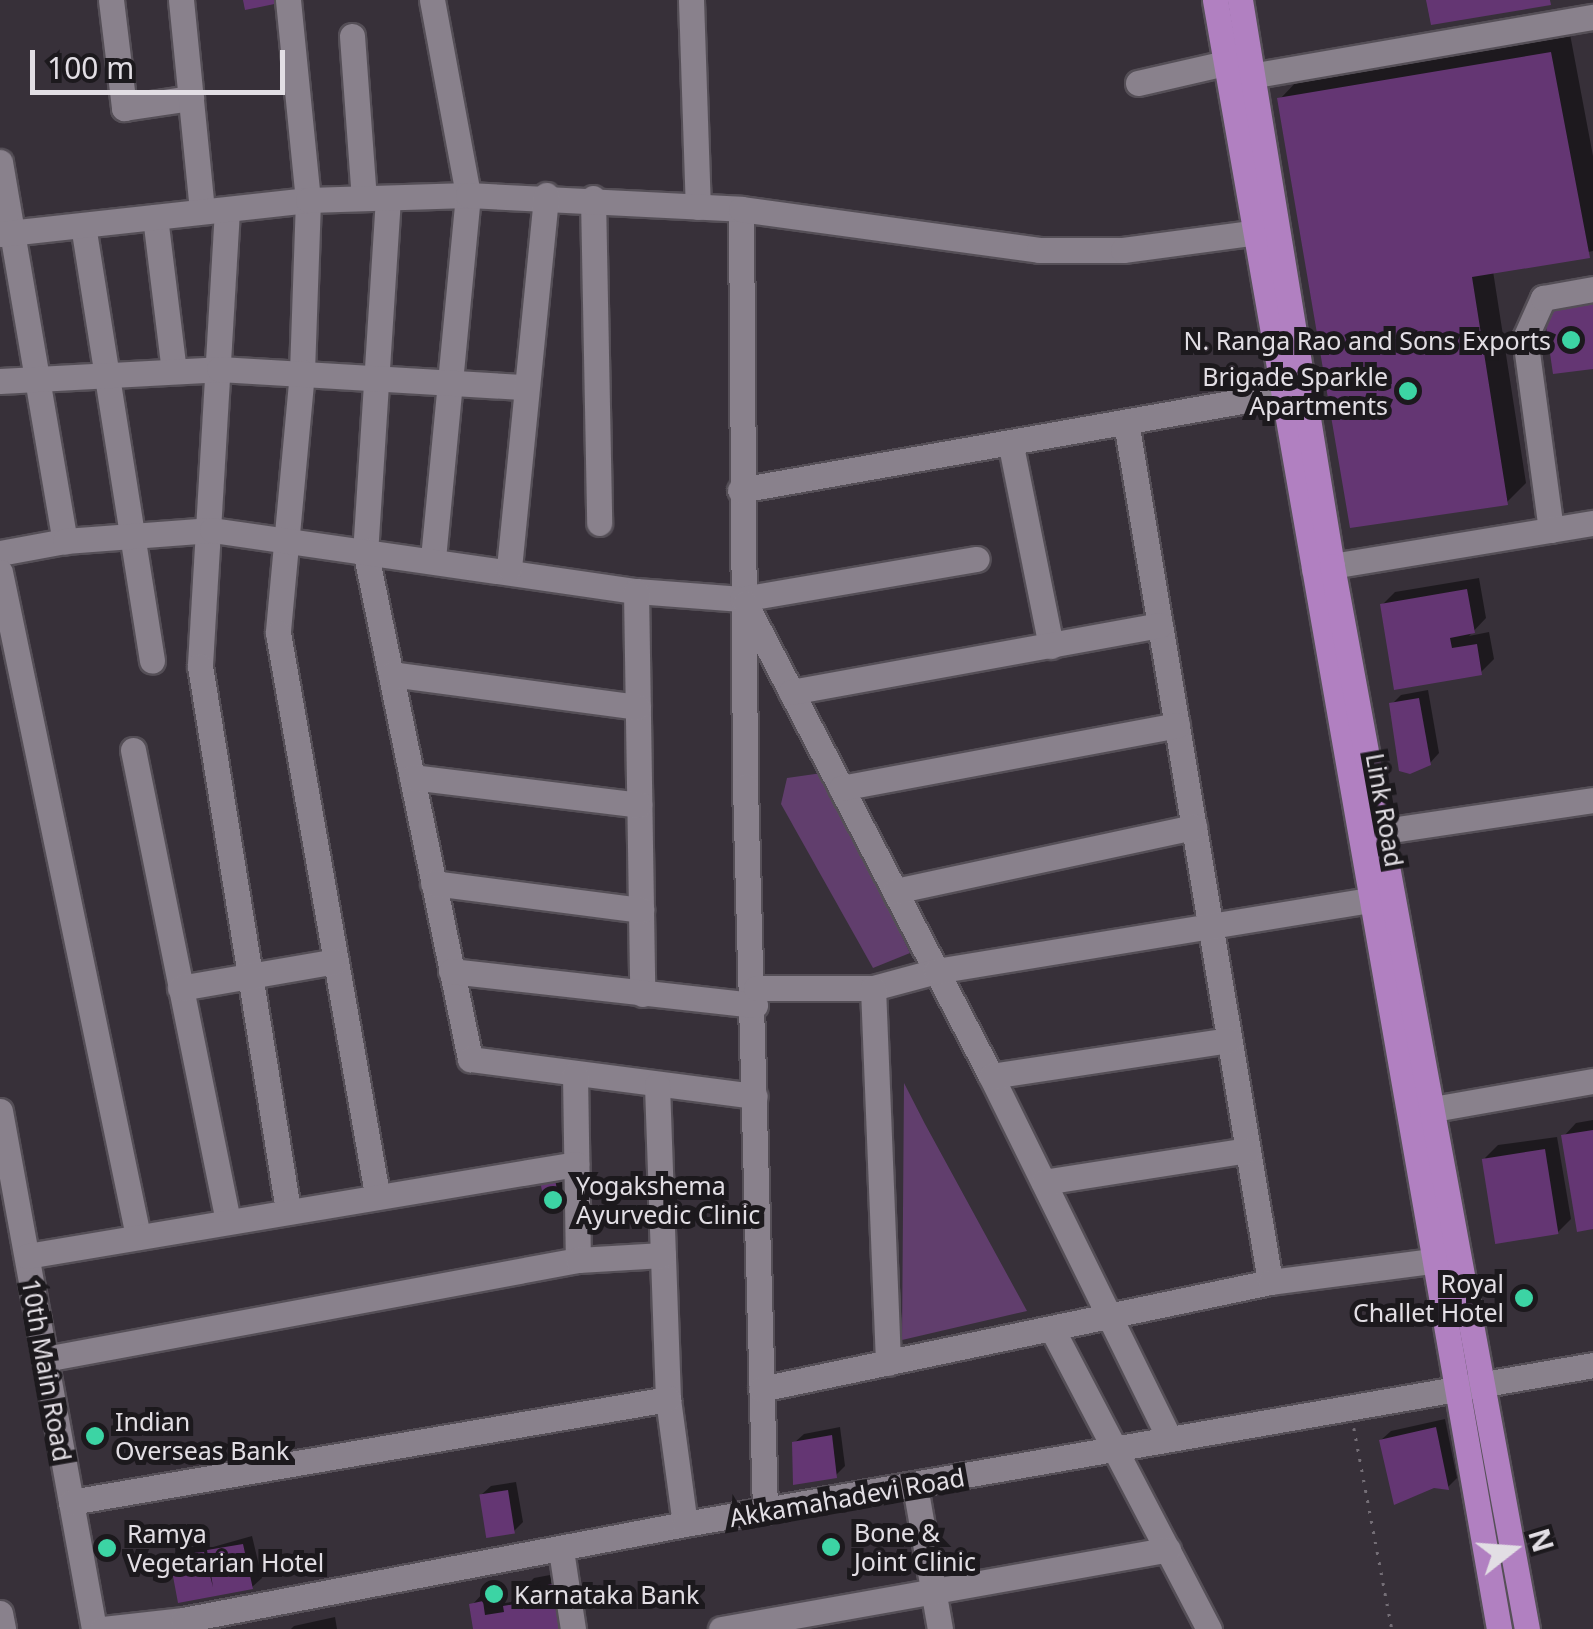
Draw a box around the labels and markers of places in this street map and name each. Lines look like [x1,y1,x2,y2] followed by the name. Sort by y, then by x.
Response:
[1184,325,1551,355] place label: N. Ranga Rao and Sons Exports
[1560,329,1582,351] marker: N. Ranga Rao and Sons Exports
[1202,362,1388,421] place label: Brigade Sparkle Apartments
[1397,380,1419,402] marker: Brigade Sparkle Apartments
[576,1171,760,1230] place label: Yogakshema Ayurvedic Clinic
[540,1187,566,1213] marker: Yogakshema Ayurvedic Clinic
[1353,1269,1504,1328] place label: Royal Challet Hotel
[1513,1287,1535,1309] marker: Royal Challet Hotel
[115,1407,289,1466] place label: Indian Overseas Bank
[84,1425,106,1447] marker: Indian Overseas Bank
[854,1518,976,1577] place label: Bone & Joint Clinic
[127,1519,324,1578] place label: Ramya Vegetarian Hotel
[818,1534,844,1560] marker: Bone & Joint Clinic
[96,1537,118,1559] marker: Ramya Vegetarian Hotel
[514,1579,699,1609] place label: Karnataka Bank
[483,1583,505,1605] marker: Karnataka Bank

